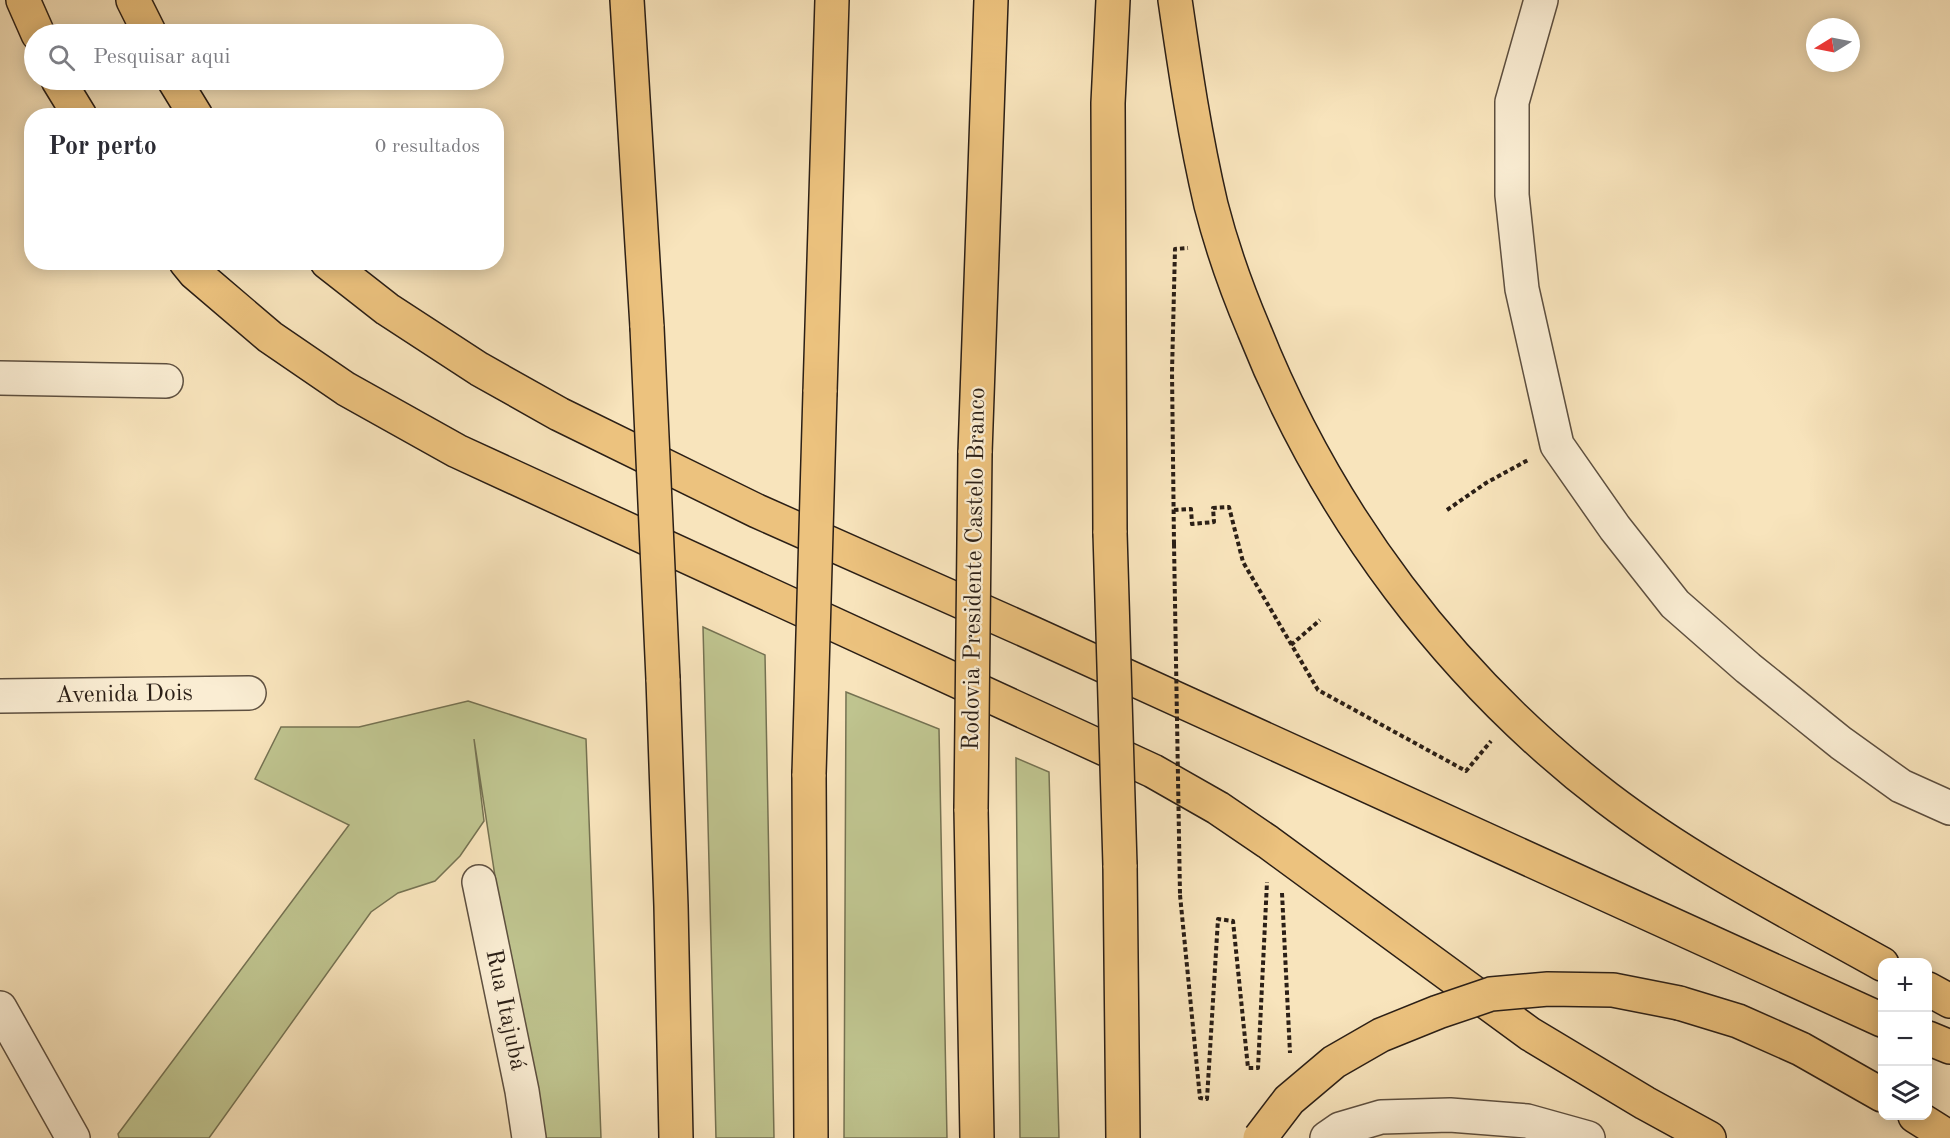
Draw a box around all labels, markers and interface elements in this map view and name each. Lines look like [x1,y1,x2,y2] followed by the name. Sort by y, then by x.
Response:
[1806,18,1860,72] north arrow
[24,24,504,90] search box
[45,41,78,74] icon: search
[93,46,230,68] text: Pesquisar aqui
[48,134,157,160] text: Por perto
[375,137,480,157] text: 0 resultados
[960,387,990,751] street label: Rodovia Presidente Castelo Branco
[55,682,193,708] street label: Avenida Dois
[480,947,530,1073] street label: Rua Itajubá
[1878,958,1932,1120] map controls
[1878,958,1932,1012] button: +
[1878,1012,1932,1066] button: −
[1878,1066,1932,1120] button: layers

